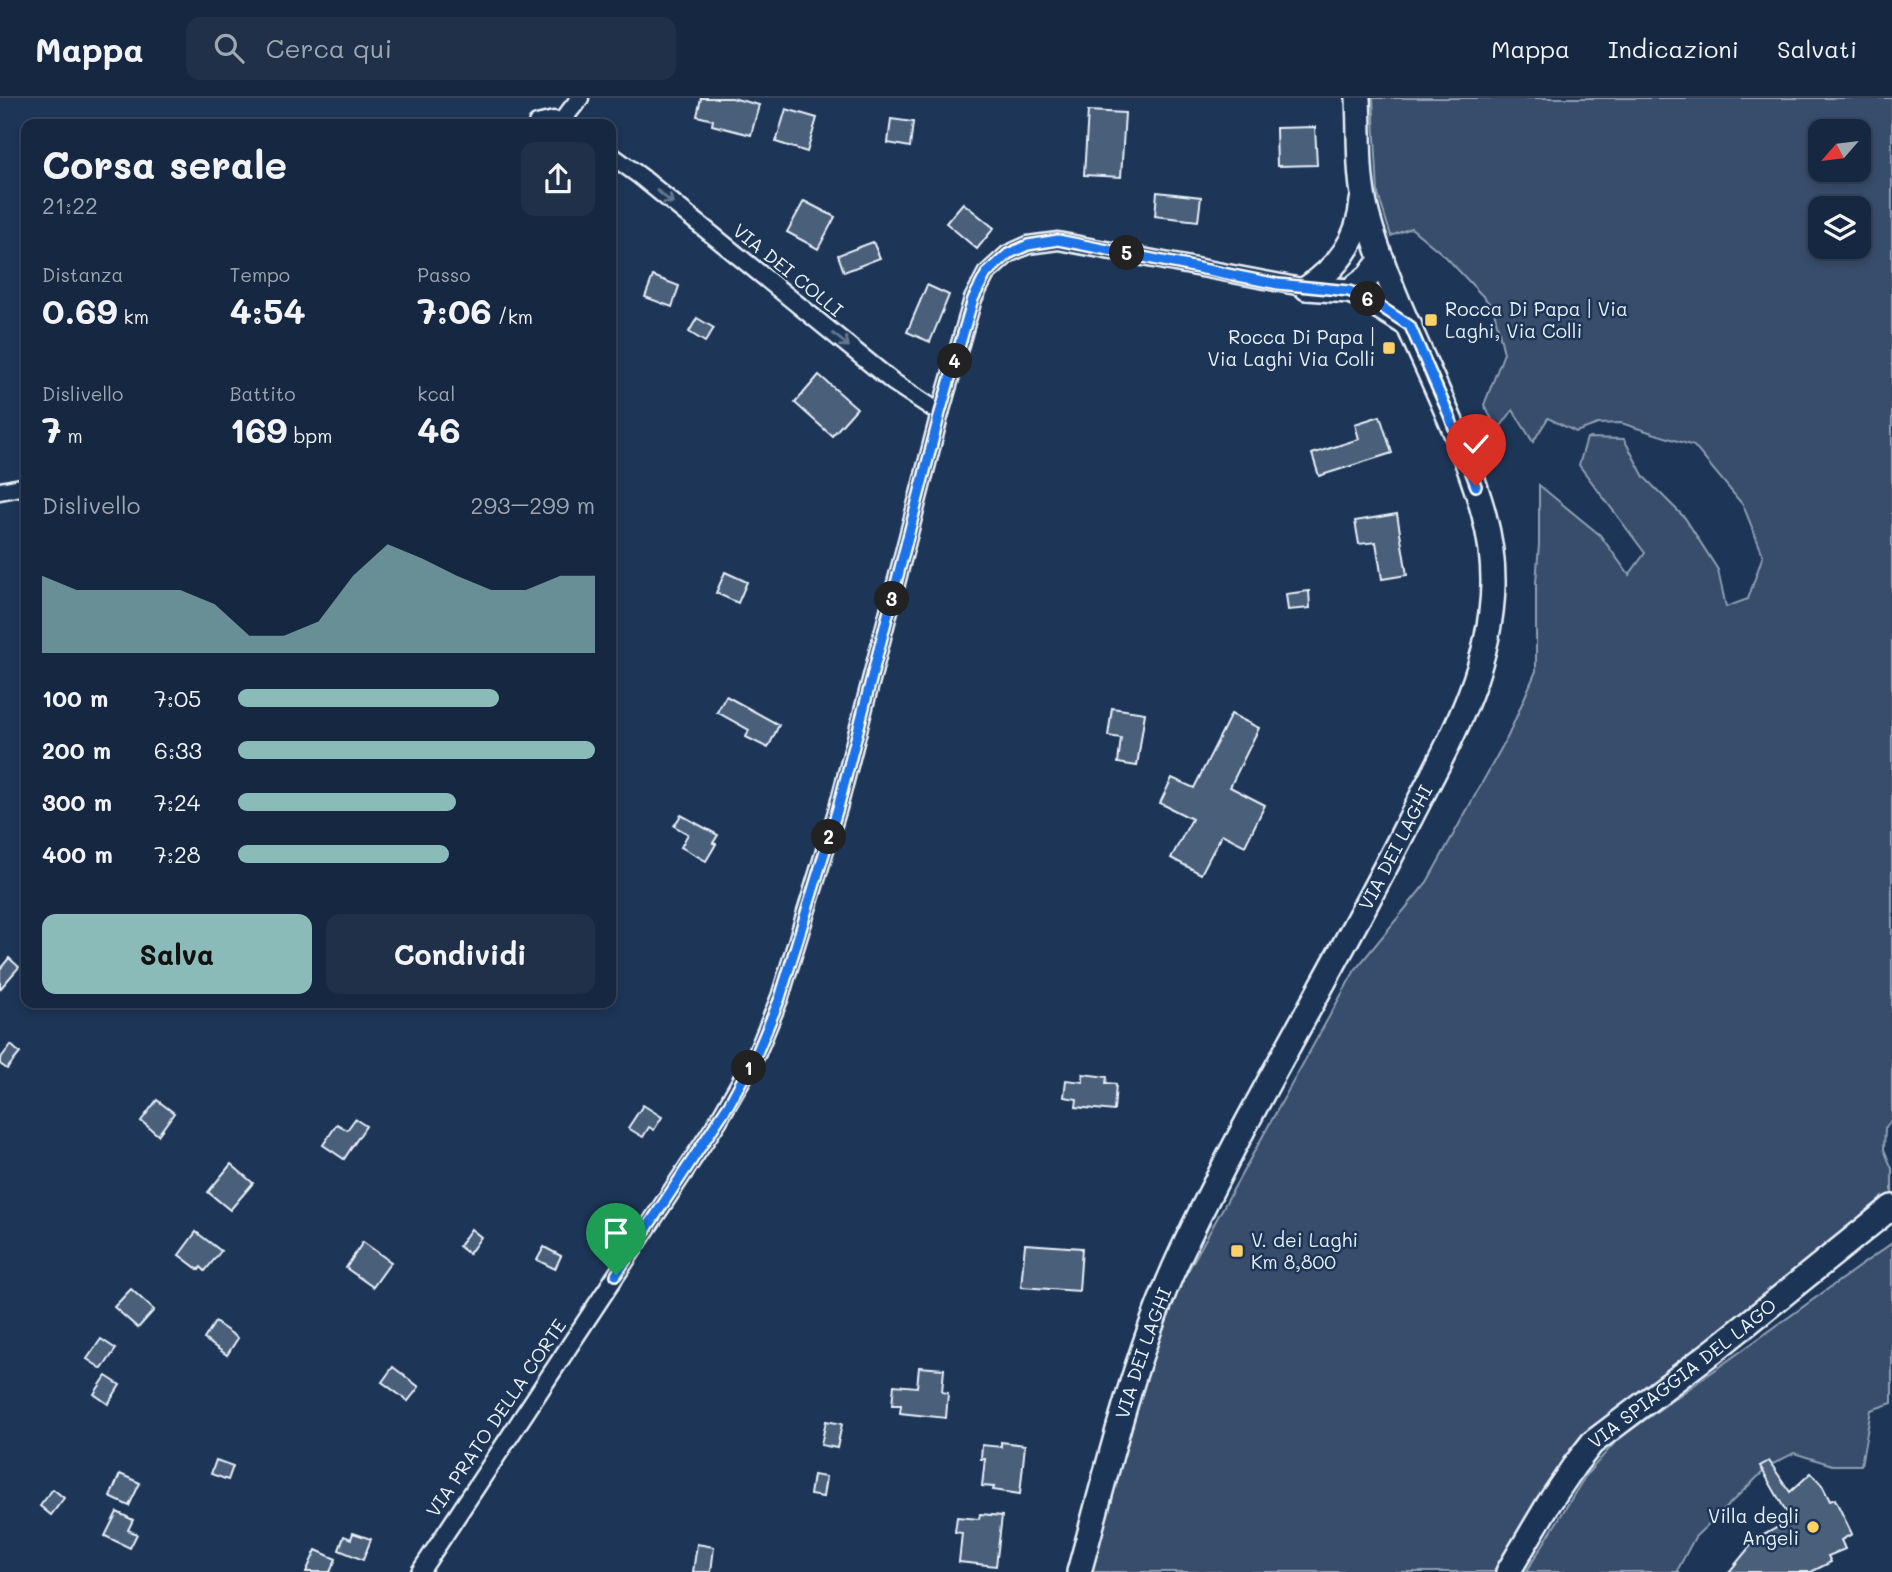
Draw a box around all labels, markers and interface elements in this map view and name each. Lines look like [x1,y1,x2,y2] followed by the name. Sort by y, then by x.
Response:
[186,17,676,80] search box
[35,27,144,70] text: Mappa
[210,29,248,67] icon: search
[266,31,392,65] text: Cerca qui
[1491,33,1570,64] text: Mappa
[1608,33,1739,64] text: Indicazioni
[1777,33,1857,64] text: Salvati
[1808,119,1871,182] north arrow
[1808,119,1871,259] map controls
[42,139,287,189] text: Corsa serale
[521,142,595,216] button: share
[655,189,673,204] one-way arrow
[42,190,98,220] text: 21:22
[1808,196,1871,259] button: layers
[728,217,849,322] street label: VIA DEI COLLI
[1110,236,1144,270] pin: 5
[1121,240,1132,265] text: 5
[42,262,123,287] text: Distanza
[230,262,290,287] text: Tempo
[417,262,471,287] text: Passo
[1350,282,1386,316] pin: 6
[1362,286,1373,311] text: 6
[42,287,118,333] text: 0.69
[230,287,306,333] text: 4:54
[417,287,492,333] text: 7:06
[1445,296,1628,343] place label: Rocca Di Papa | Via Laghi, Via Colli
[118,304,149,329] text: km
[492,304,533,329] text: /km
[1423,312,1439,328] marker: Rocca Di Papa | Via Laghi, Via Colli
[1207,324,1375,371] place label: Rocca Di Papa | Via Laghi Via Colli
[832,333,850,348] one-way arrow
[1381,340,1397,356] marker: Rocca Di Papa | Via Laghi Via Colli
[937,344,972,378] pin: 4
[948,348,961,373] text: 4
[42,381,123,406] text: Dislivello
[230,381,295,406] text: Battito
[417,381,455,406] text: kcal
[42,406,62,452] text: 7
[230,406,287,452] text: 169
[417,406,461,452] text: 46
[1446,414,1506,486] pin
[62,423,83,448] text: m
[287,423,332,448] text: bpm
[1457,425,1495,463] icon: check
[42,490,140,520] text: Dislivello
[471,490,595,520] text: 293–299 m
[874,582,910,616] pin: 3
[886,586,897,611] text: 3
[42,683,108,713] text: 100 m
[154,683,202,713] text: 7:05
[42,735,111,765] text: 200 m
[154,735,202,765] text: 6:33
[1352,780,1437,914] street label: VIA DEI LAGHI
[42,787,112,817] text: 300 m
[154,787,200,817] text: 7:24
[812,820,846,854] pin: 2
[823,824,834,849] text: 2
[42,839,113,869] text: 400 m
[154,839,201,869] text: 7:28
[42,914,312,994] button: Salva
[326,914,595,994] button: Condividi
[732,1051,766,1086] pin: 1
[744,1055,753,1080] text: 1
[586,1203,646,1275] pin
[597,1214,635,1252] icon: arrive
[1251,1227,1358,1274] place label: V. dei Laghi Km 8,800
[1229,1243,1245,1259] marker: V. dei Laghi Km 8,800
[1109,1284,1177,1422] street label: VIA DEI LAGHI
[1583,1292,1781,1454] street label: VIA SPIAGGIA DEL LAGO
[420,1314,571,1522] street label: VIA PRATO DELLA CORTE
[1708,1503,1799,1550] place label: Villa degli Angeli
[1805,1519,1821,1535] marker: Villa degli Angeli

